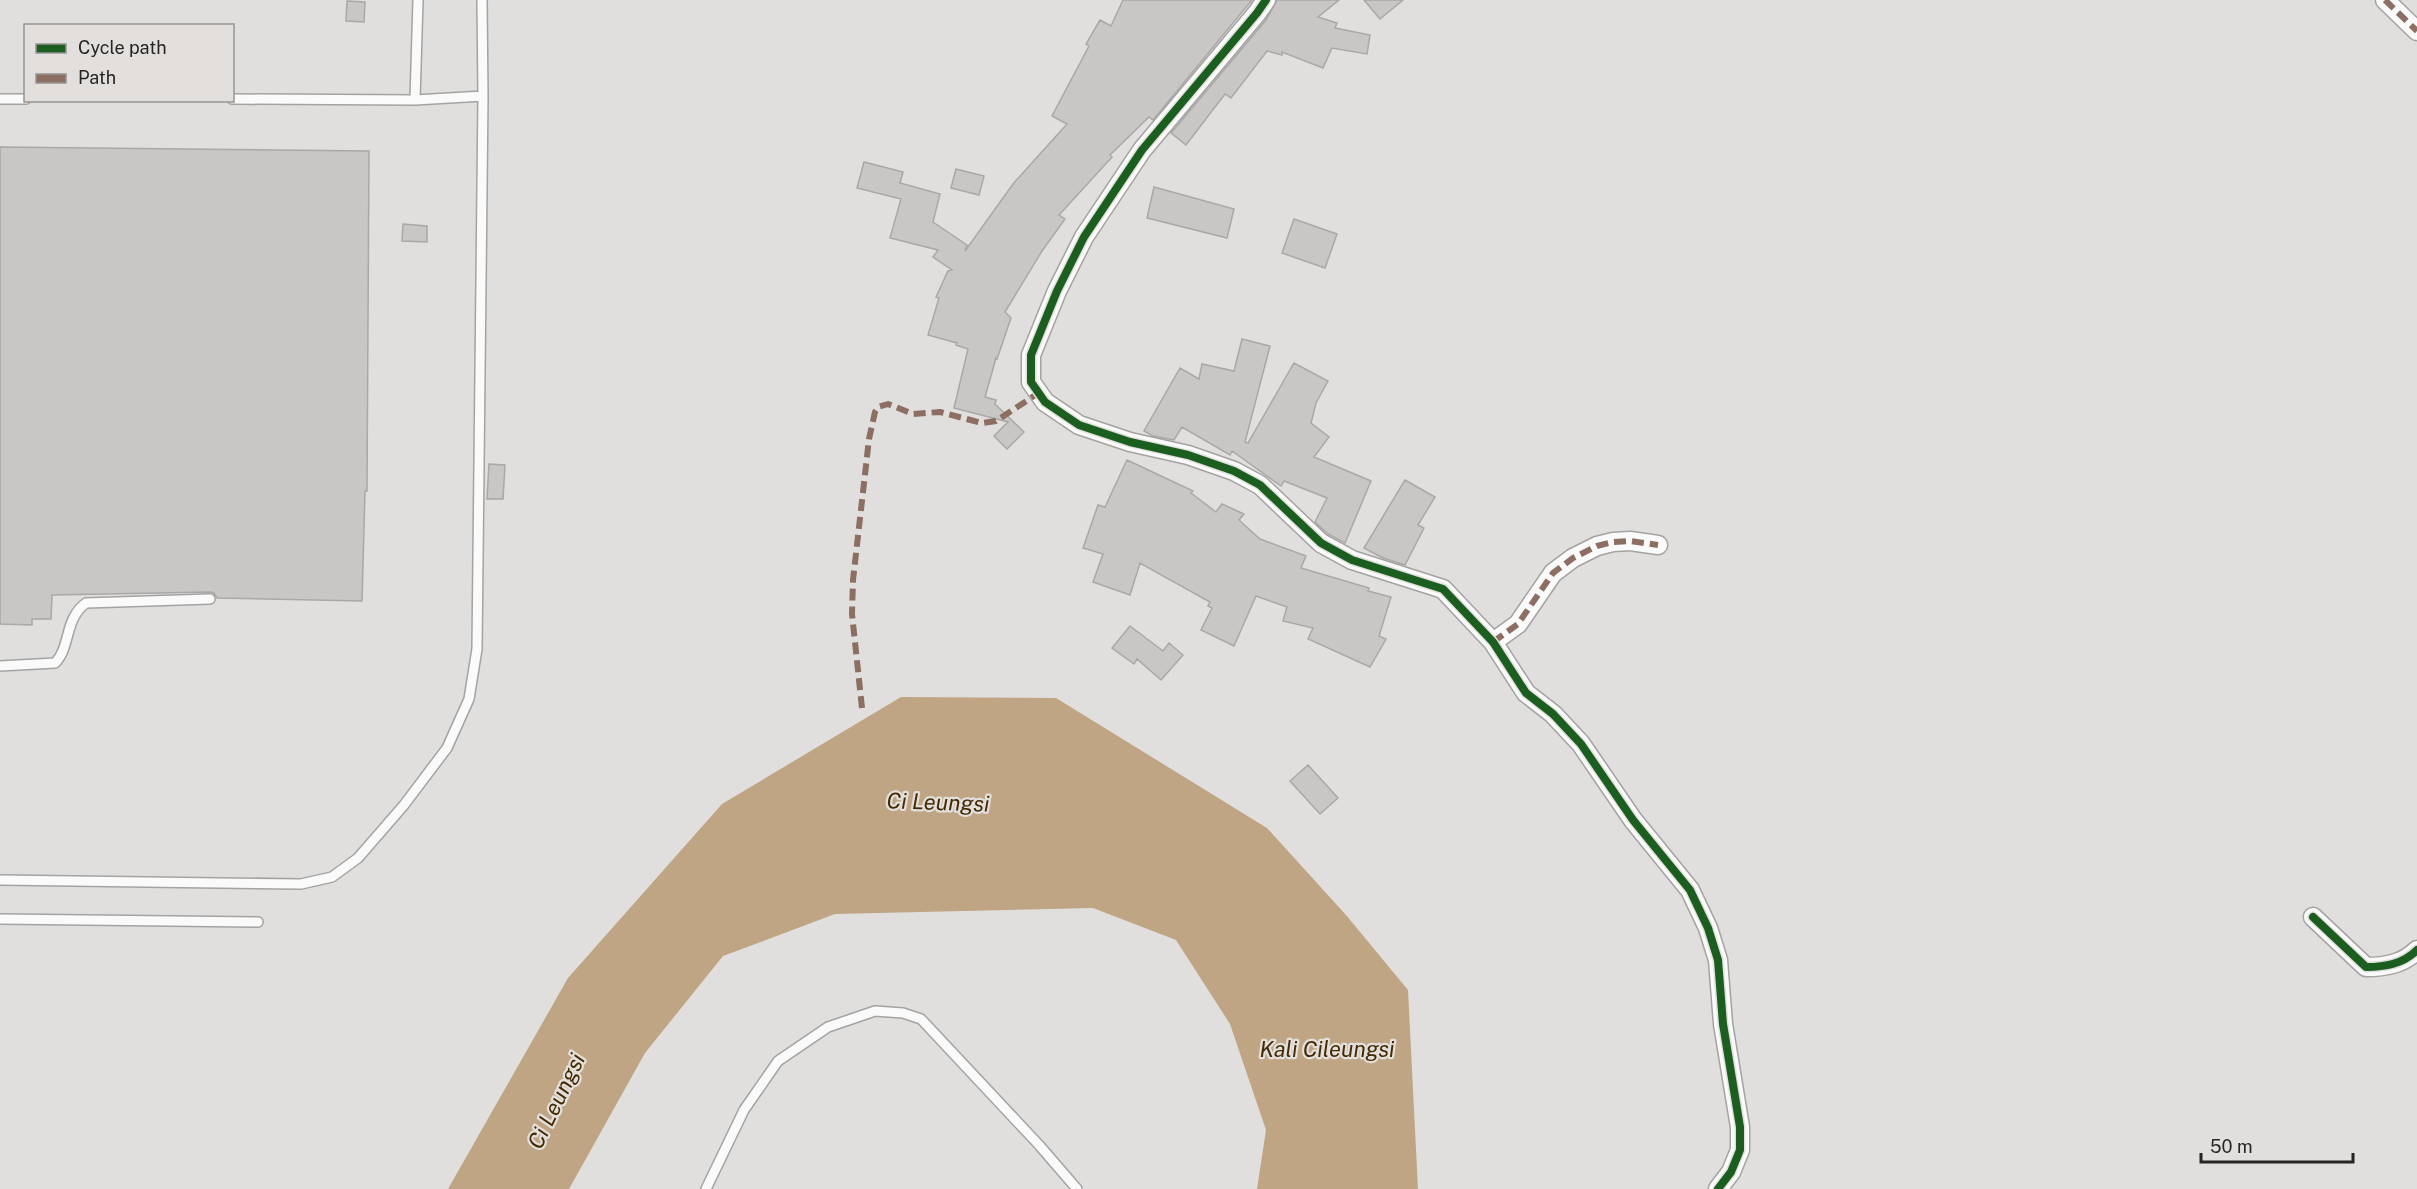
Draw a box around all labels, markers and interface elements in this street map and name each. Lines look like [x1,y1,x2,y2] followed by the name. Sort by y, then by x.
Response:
[24,24,234,102] legend
[78,37,167,58] text: Cycle path
[78,67,116,88] text: Path
[886,787,990,817] water label: Ci Leungsi
[1260,1036,1395,1062] water label: Kali Cileungsi
[522,1049,590,1153] water label: Ci Leungsi
[2201,1126,2352,1164] scale bar
[2210,1136,2253,1157] text: 50 m

